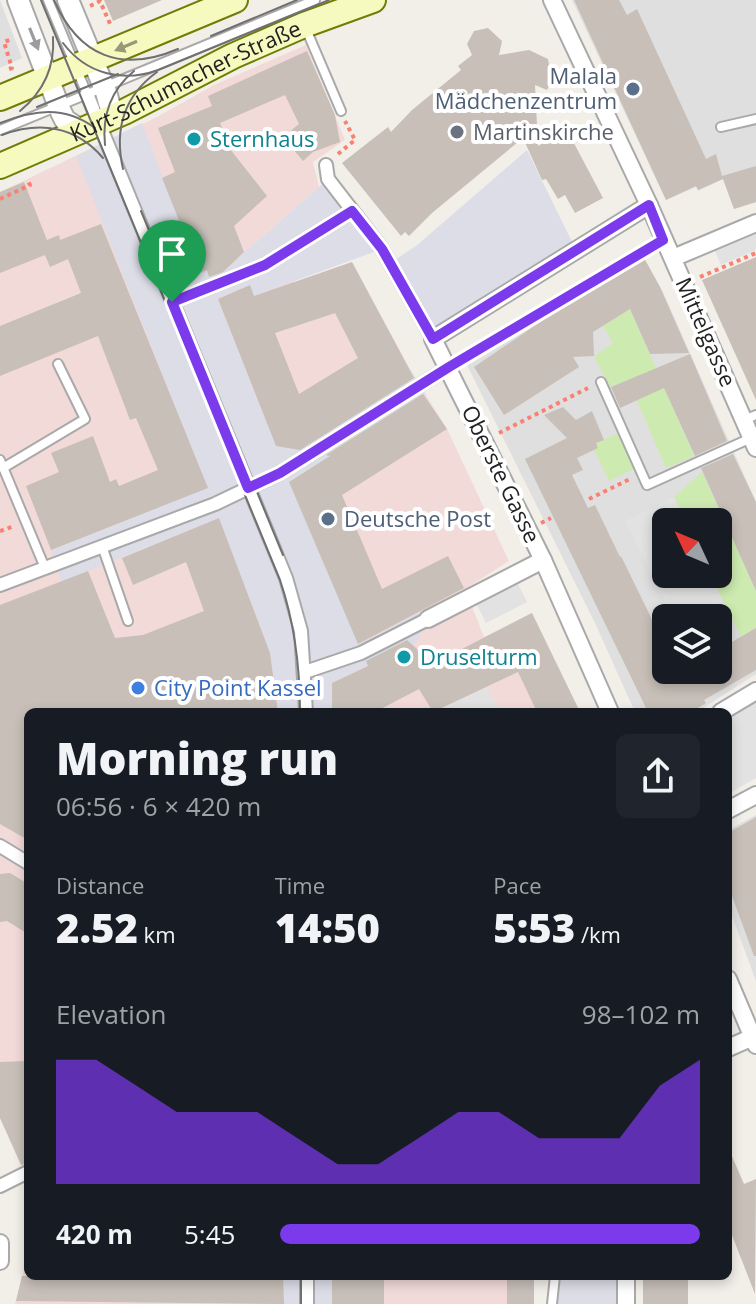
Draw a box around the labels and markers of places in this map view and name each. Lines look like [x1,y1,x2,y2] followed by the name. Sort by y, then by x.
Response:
[435,60,617,115] place label: Malala Mädchenzentrum
[624,80,642,98] marker: Malala Mädchenzentrum
[473,116,614,146] place label: Martinskirche
[210,123,314,153] place label: Sternhaus
[448,123,466,141] marker: Martinskirche
[185,130,203,148] marker: Sternhaus
[138,220,206,302] pin
[344,503,491,533] place label: Deutsche Post
[319,510,337,528] marker: Deutsche Post
[420,641,538,671] place label: Druselturm
[395,648,413,666] marker: Druselturm
[154,672,322,702] place label: City Point Kassel
[129,679,147,697] marker: City Point Kassel

